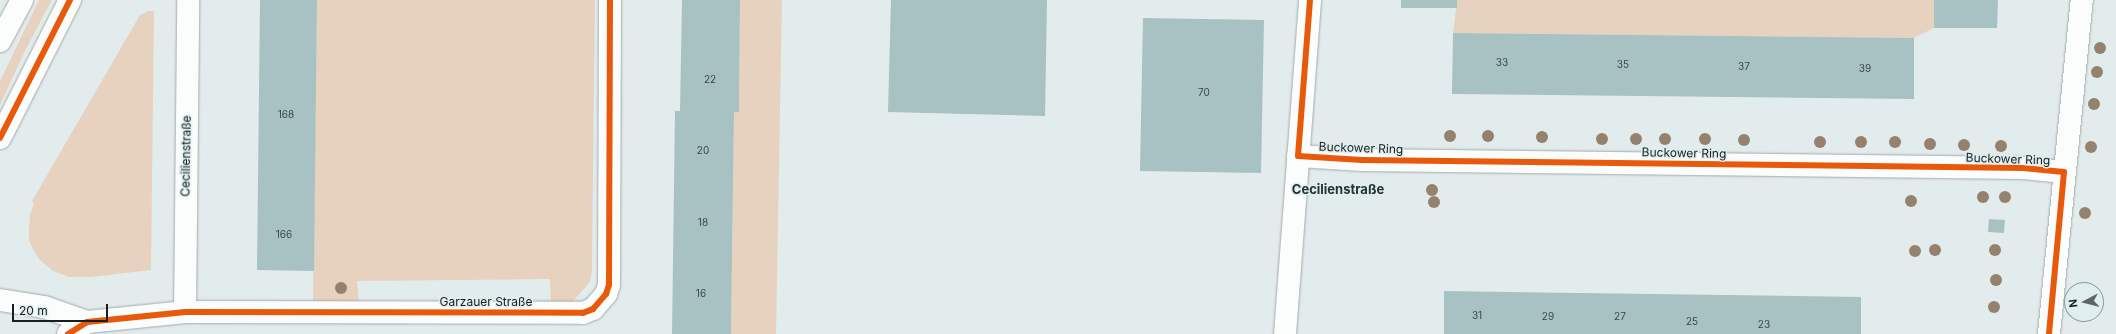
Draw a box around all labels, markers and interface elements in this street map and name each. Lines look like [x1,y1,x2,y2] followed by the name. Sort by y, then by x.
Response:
[1496,57,1508,69] house number: 33
[1617,59,1629,71] house number: 35
[1738,61,1750,73] house number: 37
[1859,63,1871,75] house number: 39
[704,74,716,86] house number: 22
[1198,87,1210,99] house number: 70
[278,109,294,121] house number: 168
[178,115,194,197] street label: Cecilienstraße
[1318,139,1404,157] street label: Buckower Ring
[697,145,709,157] house number: 20
[1642,145,1726,161] street label: Buckower Ring
[1965,150,2051,168] street label: Buckower Ring
[1292,181,1384,197] district label: Cecilienstraße
[698,217,708,229] house number: 18
[276,229,292,241] house number: 166
[2064,282,2104,322] north arrow
[696,288,706,300] house number: 16
[440,295,532,309] street label: Garzauer Straße
[14,296,110,322] scale bar
[2066,298,2081,308] text: N
[19,303,48,318] text: 20 m
[1472,310,1482,322] house number: 31
[1542,311,1554,323] house number: 29
[1614,311,1626,323] house number: 27
[1686,316,1698,328] house number: 25
[1758,319,1770,331] house number: 23

